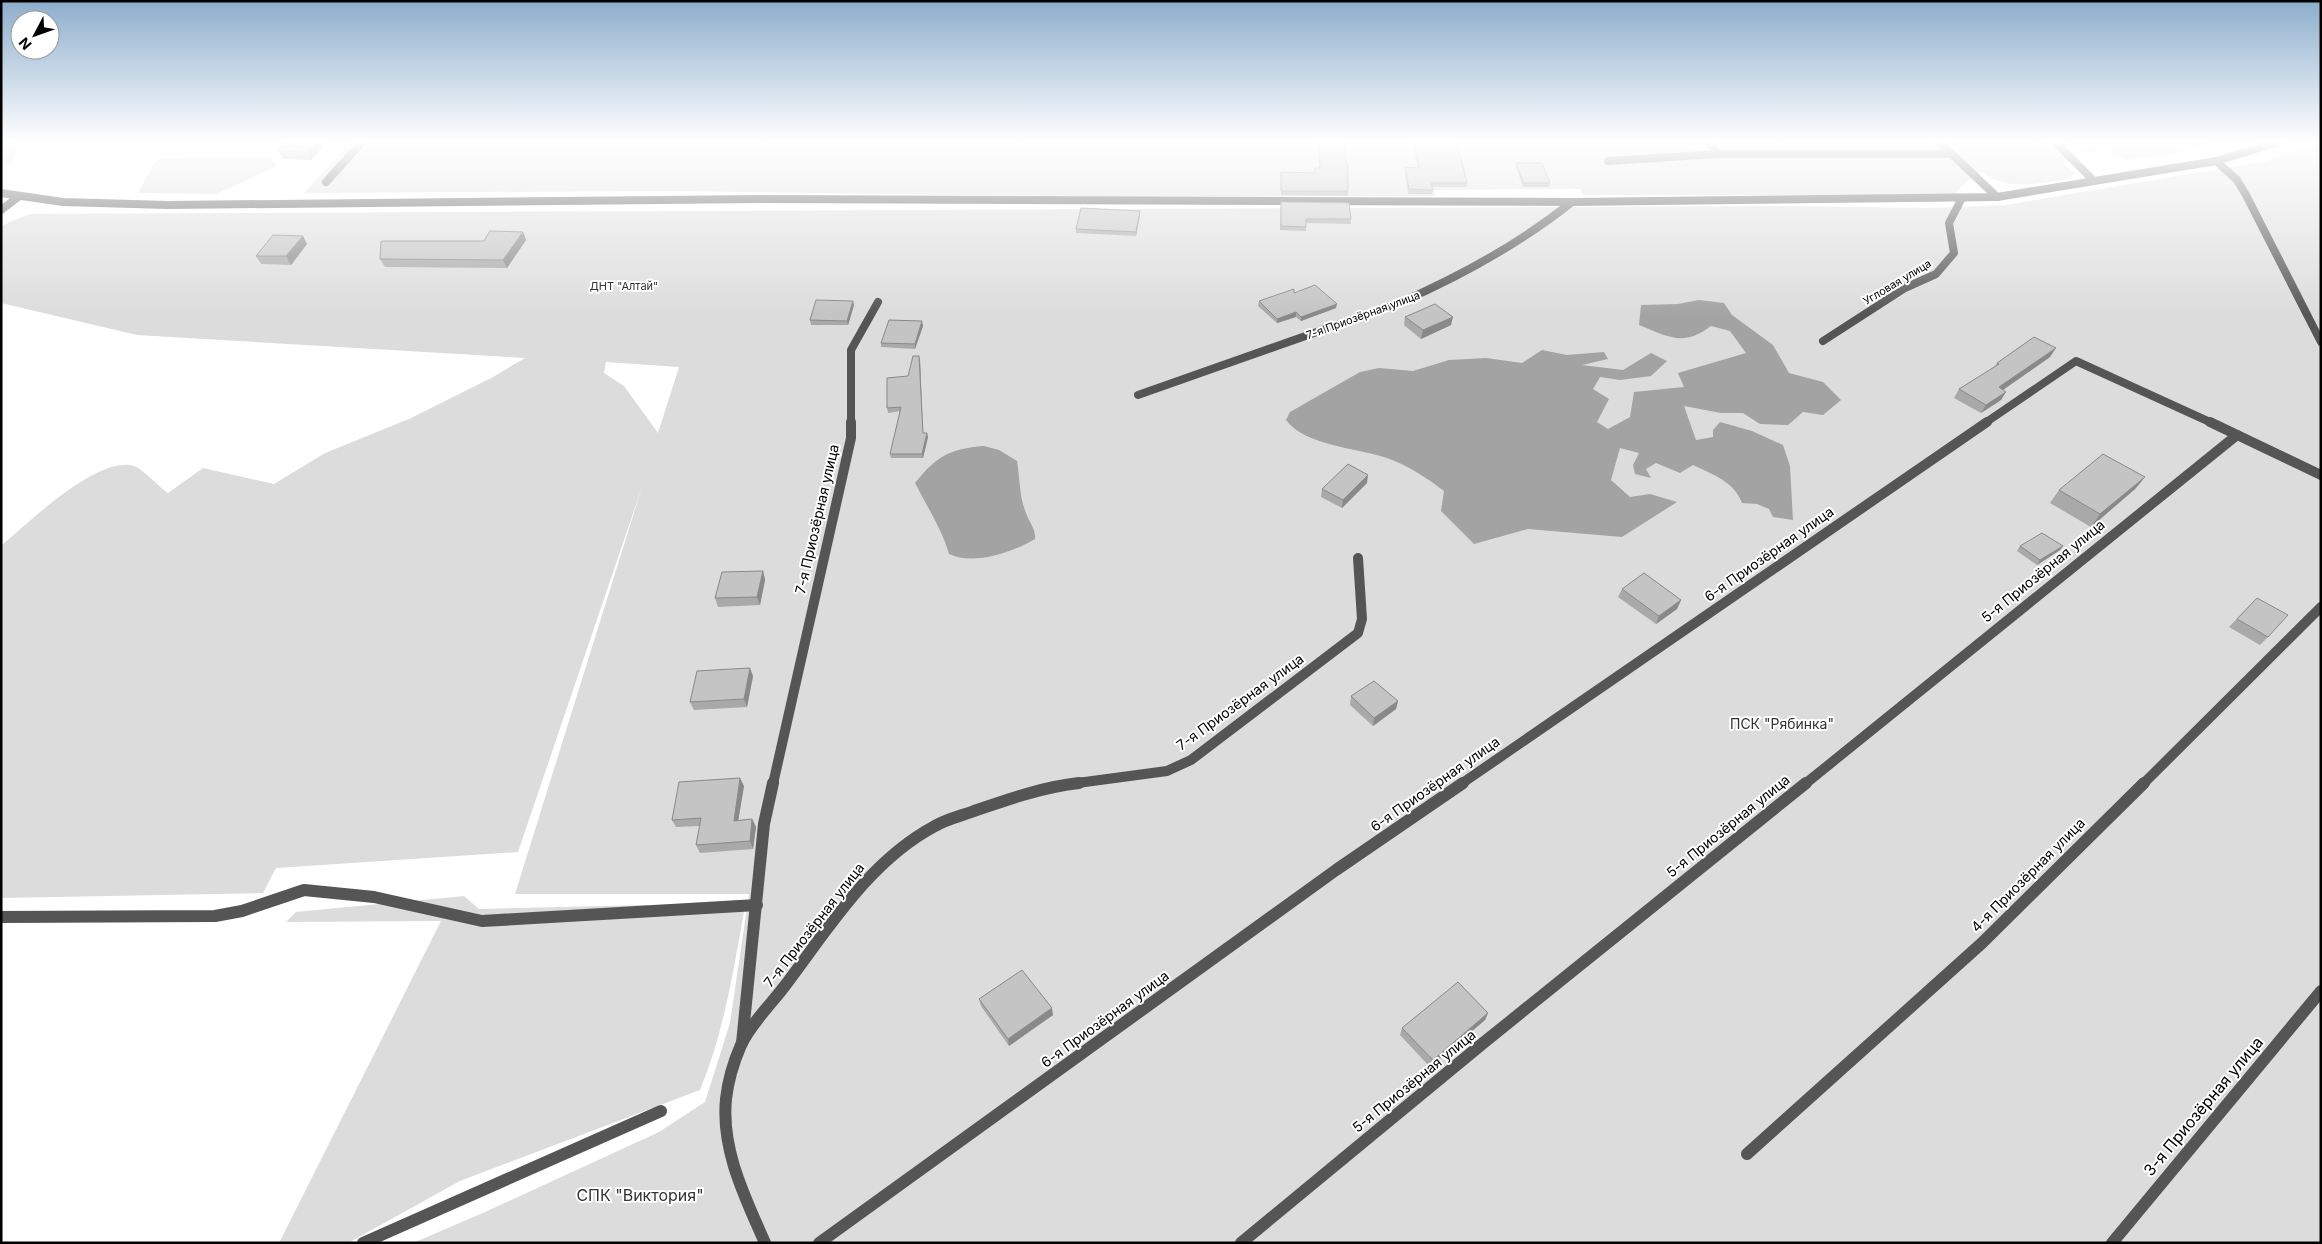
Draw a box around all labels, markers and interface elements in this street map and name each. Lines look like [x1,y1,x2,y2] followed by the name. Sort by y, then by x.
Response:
[10,10,60,60] north arrow
[15,34,35,53] text: N
[1860,256,1934,308] street label: Угловая улица
[590,279,658,293] park label: ДНТ "Алтай"
[1304,288,1422,342] street label: 7-я Приозёрная улица
[791,442,842,595] street label: 7-я Приозёрная улица
[1701,503,1837,605] street label: 6-я Приозёрная улица
[1978,516,2108,626] street label: 5-я Приозёрная улица
[1173,650,1307,753] street label: 7-я Приозёрная улица
[1730,715,1834,732] park label: ПСК "Рябинка"
[1367,733,1503,835] street label: 6-я Приозёрная улица
[1663,771,1793,881] street label: 5-я Приозёрная улица
[1967,814,2088,935] street label: 4-я Приозёрная улица
[760,859,867,990] street label: 7-я Приозёрная улица
[1038,967,1172,1071] street label: 6-я Приозёрная улица
[1349,1026,1479,1136] street label: 5-я Приозёрная улица
[2139,1032,2267,1180] street label: 3-я Приозёрная улица
[576,1185,704,1205] park label: СПК "Виктория"

